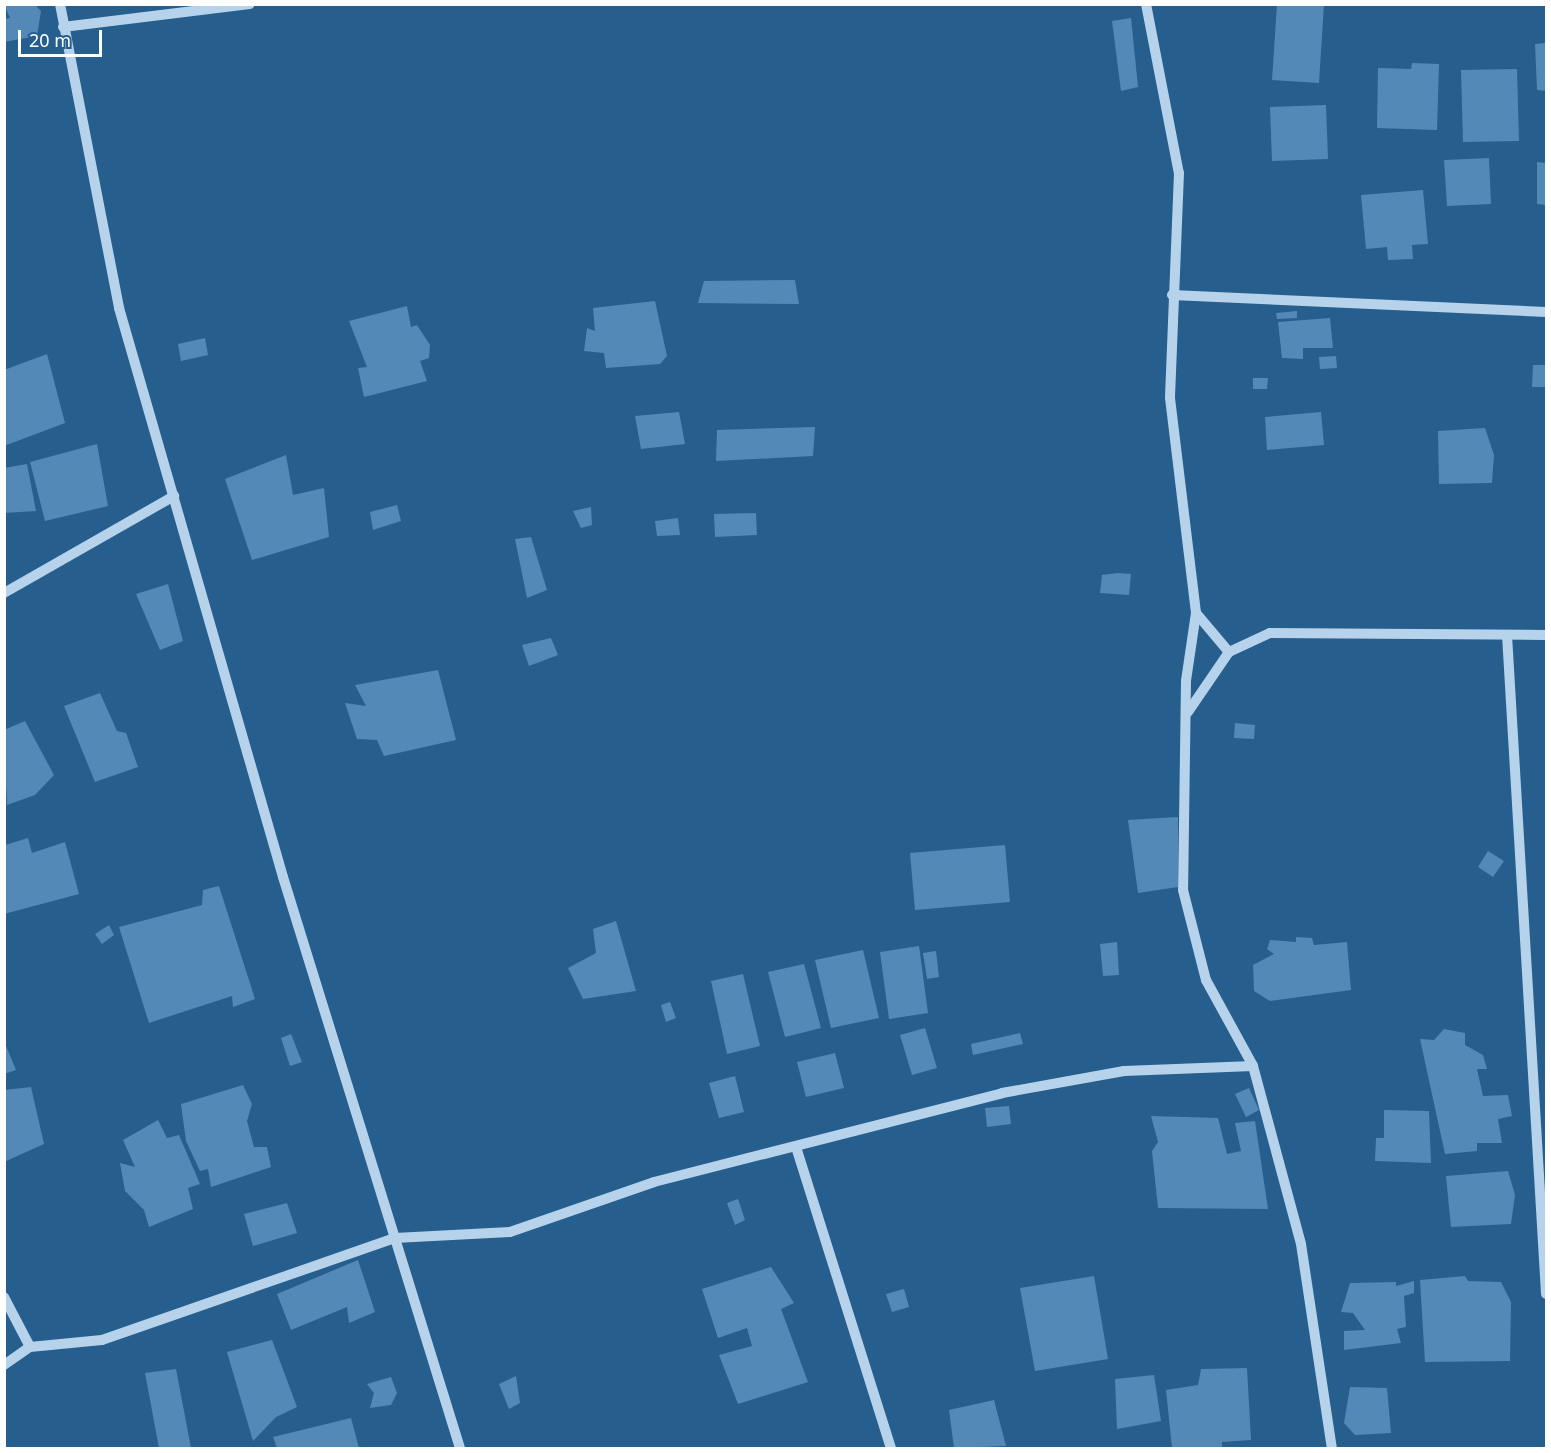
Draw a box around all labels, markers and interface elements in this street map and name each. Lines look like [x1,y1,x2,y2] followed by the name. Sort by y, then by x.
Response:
[21,18,105,56] scale bar
[29,28,71,52] text: 20 m

